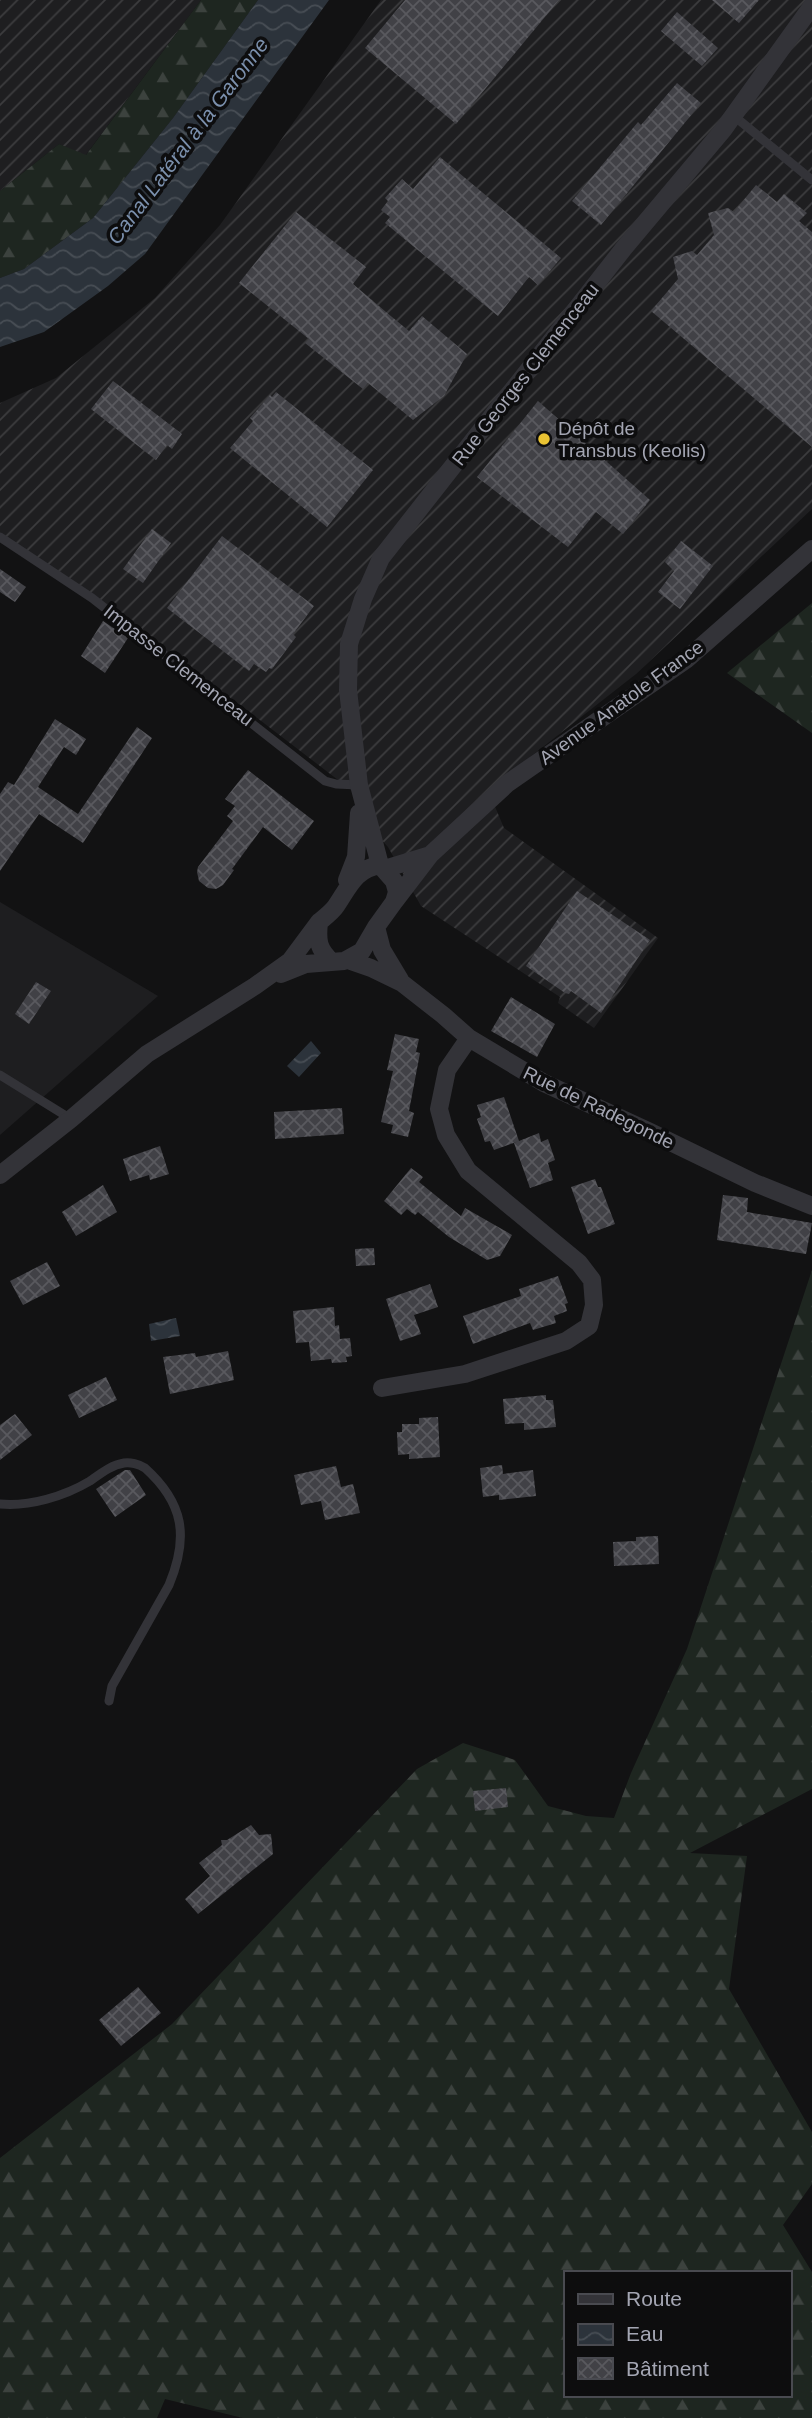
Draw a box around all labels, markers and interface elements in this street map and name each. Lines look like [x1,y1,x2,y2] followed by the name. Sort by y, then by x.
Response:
[103,33,273,248] water label: Canal Latéral à la Garonne
[448,279,603,469] street label: Rue Georges Clemenceau
[558,418,706,461] place label: Dépôt de Transbus (Keolis)
[536,431,552,447] marker: Dépôt de Transbus (Keolis)
[100,601,258,730] street label: Impasse Clemenceau
[535,636,707,769] street label: Avenue Anatole France
[520,1062,677,1153] street label: Rue de Radegonde
[564,2271,791,2397] legend
[626,2287,682,2310] text: Route
[626,2322,663,2345] text: Eau
[626,2357,709,2380] text: Bâtiment

